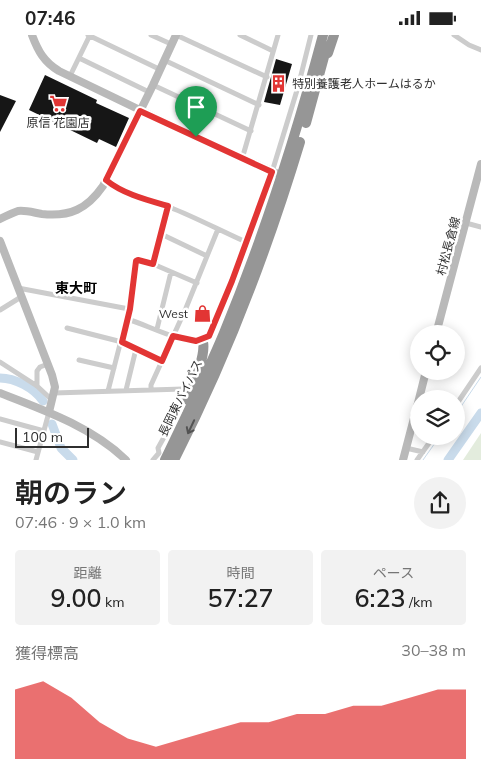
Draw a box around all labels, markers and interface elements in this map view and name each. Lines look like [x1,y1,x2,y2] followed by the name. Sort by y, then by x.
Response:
[25,6,75,30] text: 07:46
[268,73,288,93] building icon: 特別養護老人ホームはるか
[292,76,436,91] place label: 特別養護老人ホームはるか
[175,86,217,137] pin
[48,93,68,113] supermarket icon: 原信 花園店
[182,93,210,121] icon: arrive
[26,115,90,130] place label: 原信 花園店
[433,215,463,277] street label: 村松長倉線
[55,279,97,297] district label: 東大町
[192,303,212,323] shop icon: West
[159,306,188,321] place label: West
[410,325,465,445] map controls
[410,325,465,380] button: locate
[155,357,205,439] street label: 長岡東バイパス
[410,390,465,445] button: layers
[186,419,195,434] one-way arrow
[15,425,89,448] scale bar
[22,428,63,446] text: 100 m
[15,475,127,510] text: 朝のラン
[414,477,466,529] button: share
[15,512,146,532] text: 07:46 · 9 × 1.0 km
[74,564,102,582] text: 距離
[227,564,255,582] text: 時間
[373,564,414,582] text: ペース
[50,582,101,613] text: 9.00
[208,582,273,613] text: 57:27
[354,582,405,613] text: 6:23
[101,593,125,611] text: km
[405,593,433,611] text: /km
[401,640,466,660] text: 30–38 m
[15,643,79,663] text: 獲得標高

